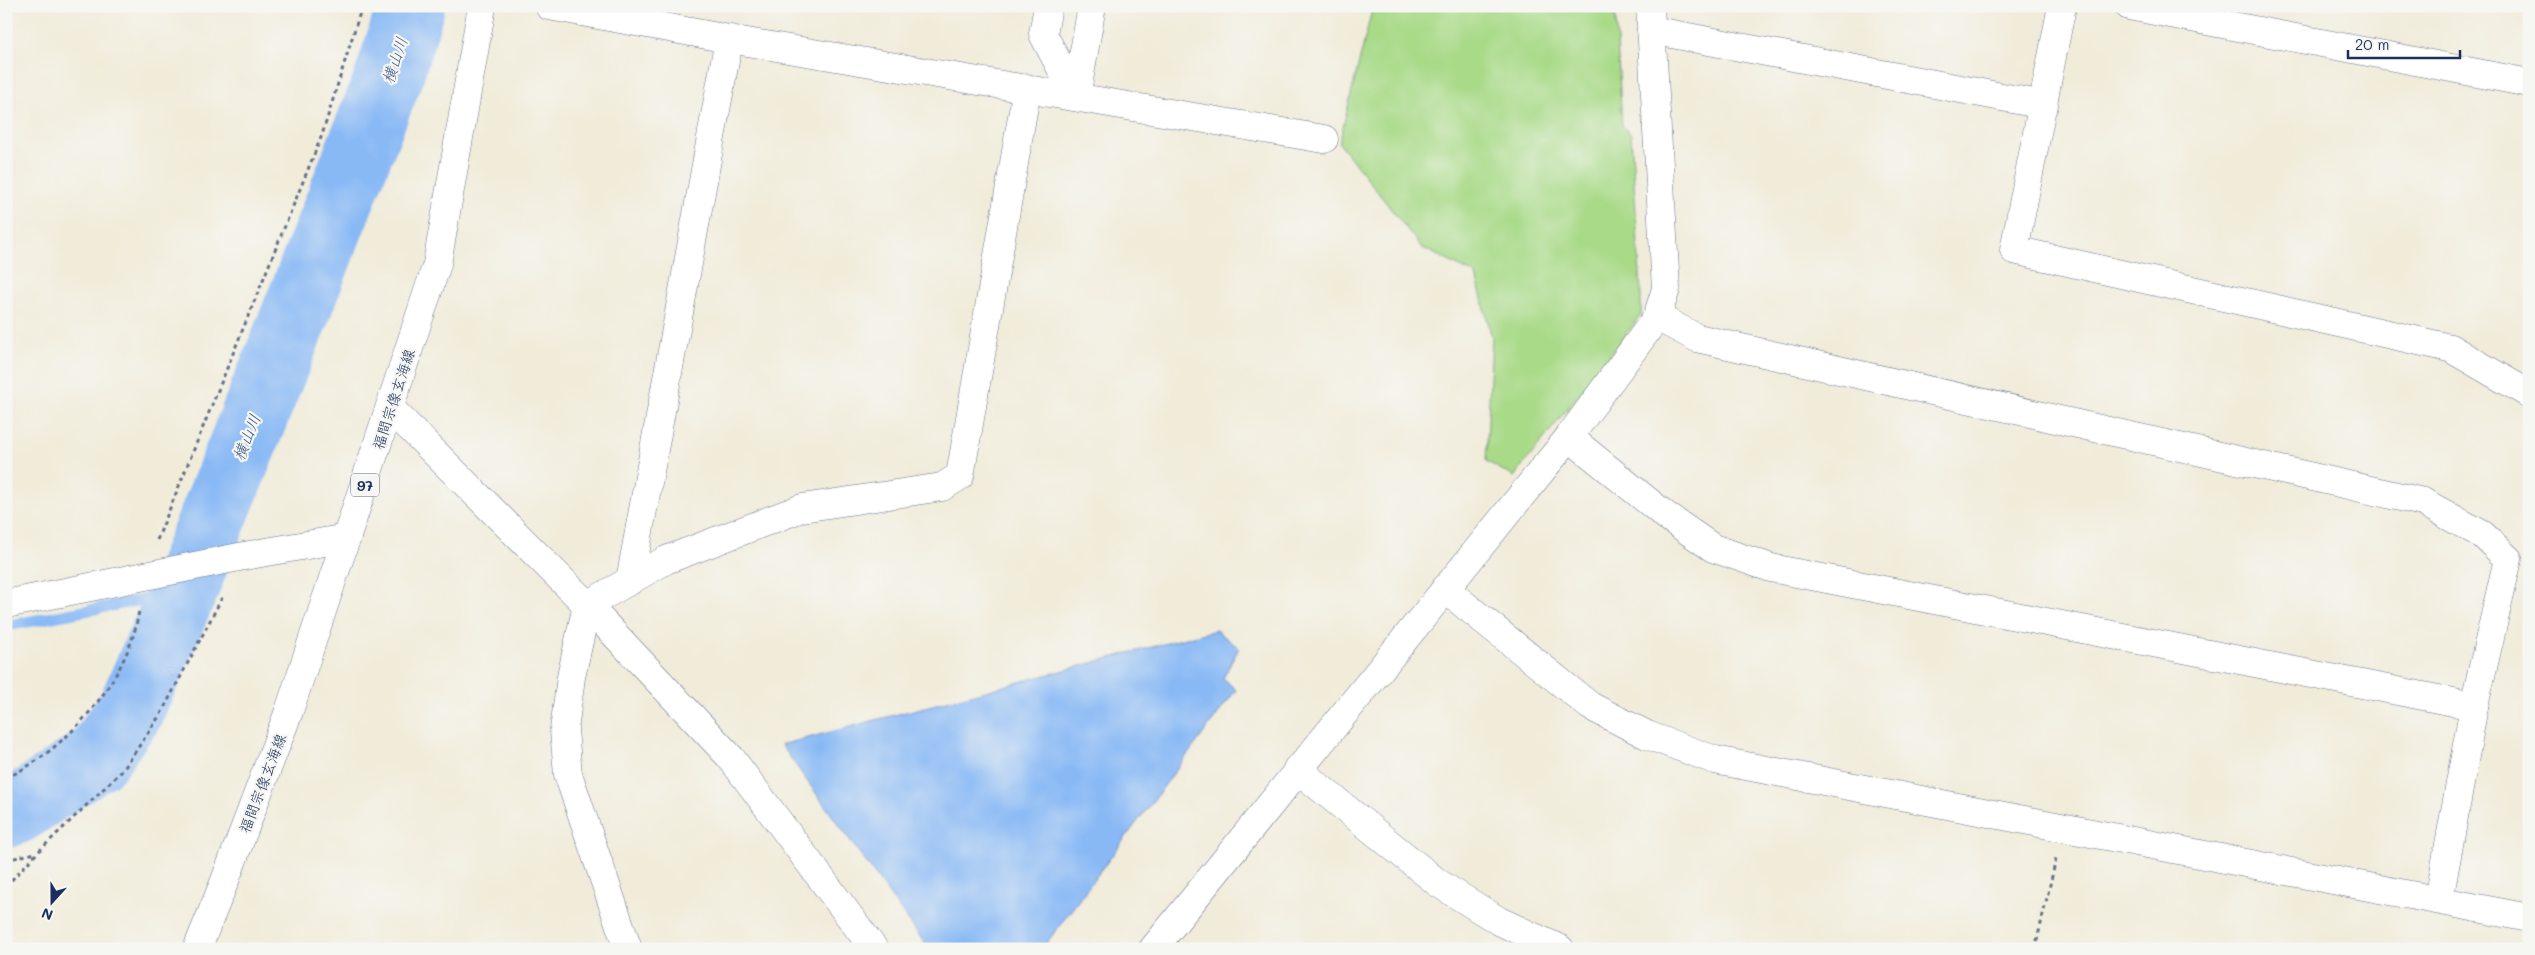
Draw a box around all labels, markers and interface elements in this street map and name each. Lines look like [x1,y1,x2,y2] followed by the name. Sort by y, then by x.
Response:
[2348,28,2460,60] scale bar
[377,34,411,86] water label: 横山川
[2355,34,2389,54] text: 20 m
[367,346,419,452] street label: 福間宗像玄海線
[227,411,265,463] water label: 横山川
[351,474,379,496] road number: 97
[234,730,290,836] street label: 福間宗像玄海線
[28,878,78,928] north arrow
[39,904,56,925] text: N

